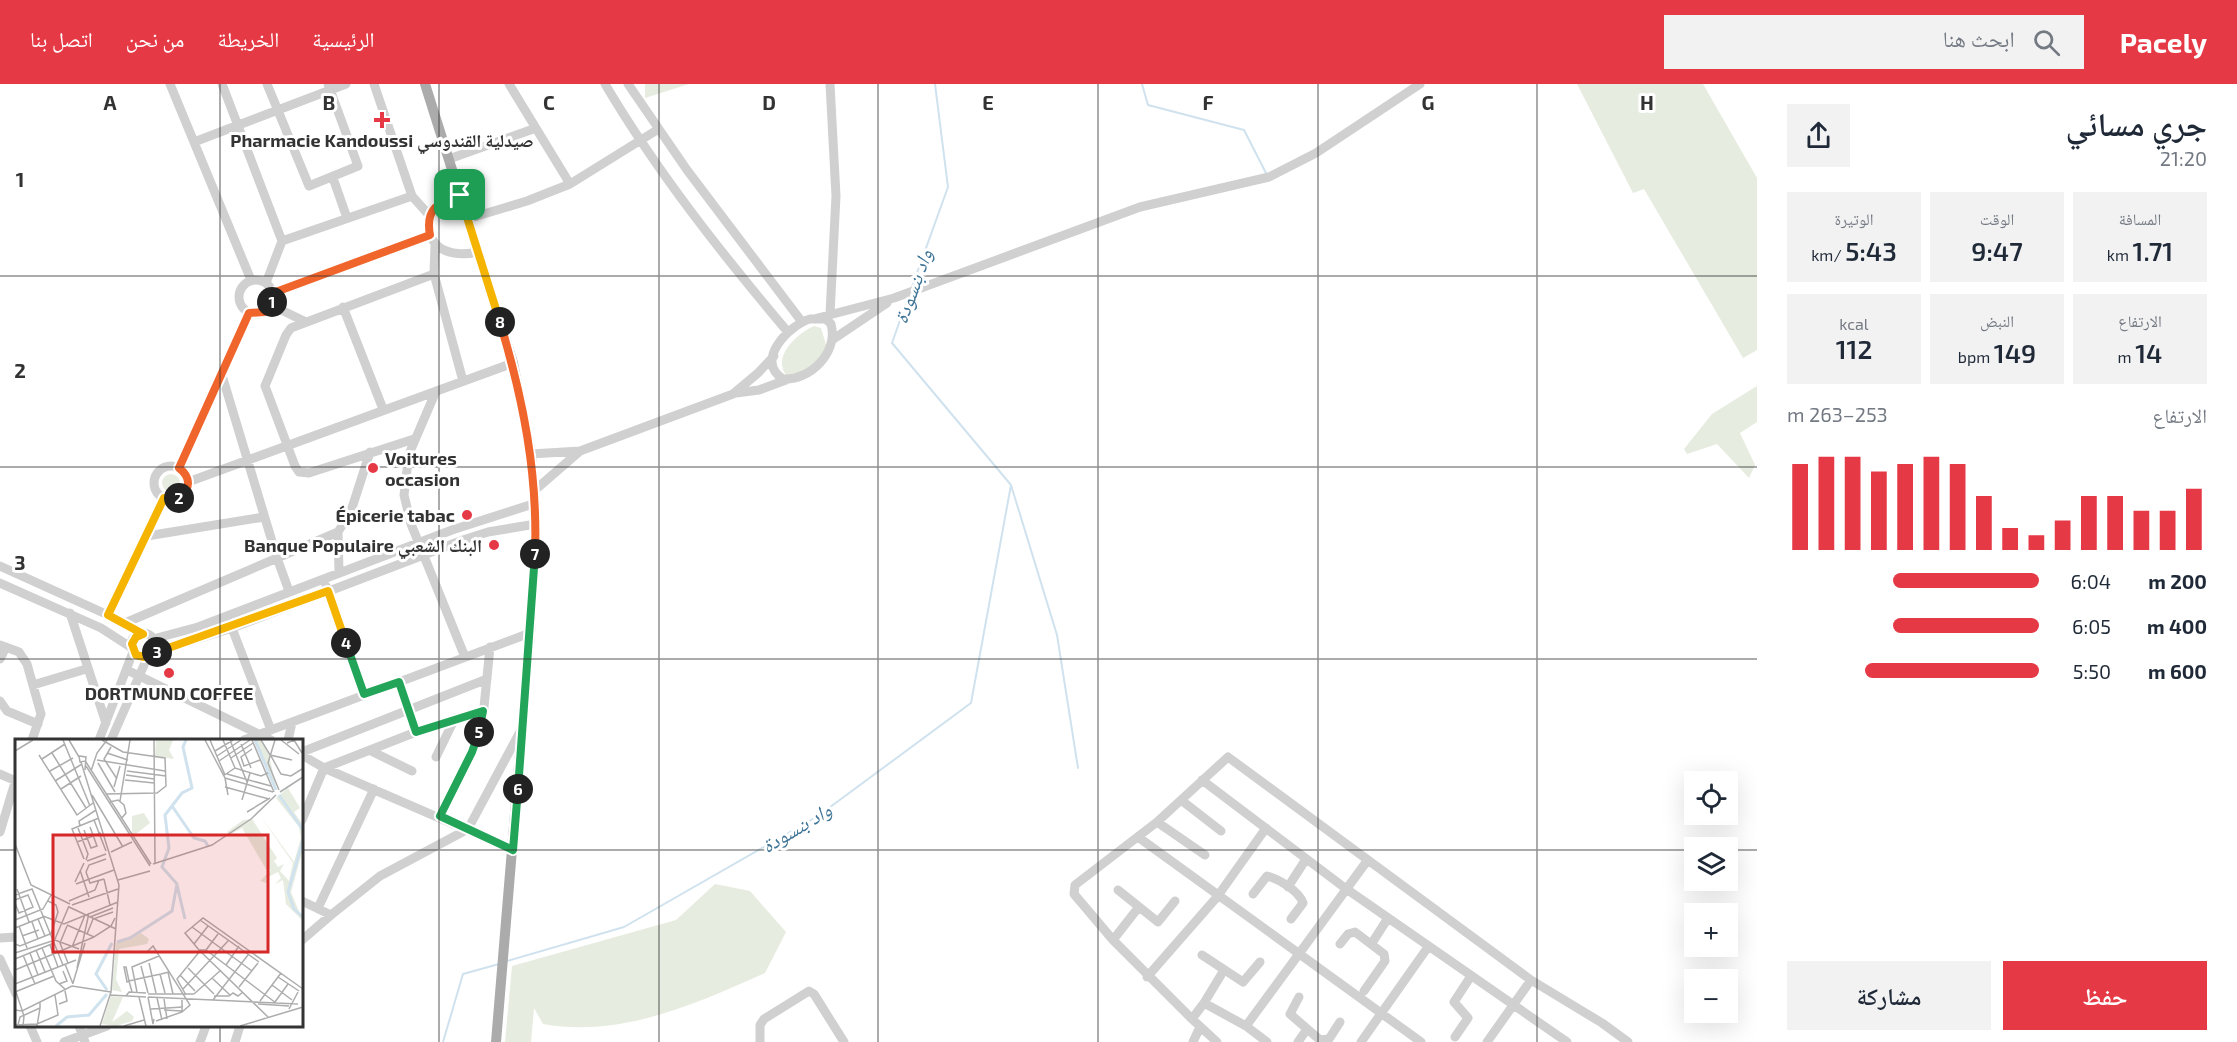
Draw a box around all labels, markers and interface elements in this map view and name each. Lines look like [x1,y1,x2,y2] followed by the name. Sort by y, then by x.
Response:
[1664,15,2084,69] search box
[1943,25,2015,51] text: ابحث هنا
[2120,25,2207,59] text: Pacely
[30,26,93,51] text: اتصل بنا
[126,26,184,51] text: من نحن
[217,26,279,51] text: الخريطة
[312,26,375,51] text: الرئيسية
[2030,26,2063,59] icon: search
[103,90,117,114] text: A
[323,90,335,114] text: B
[543,90,555,114] text: C
[762,90,776,114] text: D
[982,90,994,114] text: E
[1202,90,1214,114] text: F
[1422,90,1434,114] text: G
[1640,90,1654,114] text: H
[2066,103,2207,143] text: جري مسائي
[1787,104,1850,167] button: share
[375,113,389,127] marker: Pharmacie Kandoussi صيدلية القندوسي
[230,129,534,155] place label: Pharmacie Kandoussi صيدلية القندوسي
[2160,146,2207,170] text: 21:20
[16,167,24,191] text: 1
[434,169,485,220] pin
[443,178,476,211] icon: arrive
[1835,209,1873,228] text: الوتيرة
[1980,209,2014,228] text: الوقت
[2119,209,2161,228] text: المسافة
[1845,235,1897,266] text: 5:43
[1971,235,2023,266] text: 9:47
[2133,235,2173,266] text: 1.71
[1811,245,1845,264] text: /km
[2107,245,2133,264] text: km
[888,246,937,327] water label: واد بنسودة
[257,287,287,317] pin: 1
[269,292,275,311] text: 1
[485,307,515,337] pin: 8
[1980,311,2014,330] text: النبض
[2118,311,2162,330] text: الارتفاع
[495,312,505,331] text: 8
[1839,314,1869,333] text: kcal
[1836,333,1872,364] text: 112
[1994,337,2036,368] text: 149
[2135,337,2162,368] text: 14
[1958,347,1994,366] text: bpm
[2118,347,2135,366] text: m
[14,358,26,382] text: 2
[1787,402,1888,426] text: 253–263 m
[2152,403,2207,427] text: الارتفاع
[385,447,460,490] place label: Voitures occasion
[366,461,380,475] marker: Voitures occasion
[164,483,194,513] pin: 2
[174,488,184,507] text: 2
[335,504,455,526] place label: Épicerie tabac
[460,508,474,522] marker: Épicerie tabac
[244,534,482,560] place label: Banque Populaire البنك الشعبي
[487,538,501,552] marker: Banque Populaire البنك الشعبي
[520,539,550,569] pin: 7
[531,544,539,563] text: 7
[14,550,26,574] text: 3
[2070,569,2111,593] text: 6:04
[2148,569,2207,593] text: 200 m
[2072,614,2111,638] text: 6:05
[2147,614,2207,638] text: 400 m
[331,628,361,658] pin: 4
[341,633,351,652] text: 4
[142,637,172,667] pin: 3
[152,642,162,661] text: 3
[2073,659,2111,683] text: 5:50
[2148,659,2207,683] text: 600 m
[162,666,176,680] marker: DORTMUND COFFEE
[85,682,253,704] place label: DORTMUND COFFEE
[464,717,494,747] pin: 5
[475,722,483,741] text: 5
[15,739,303,1027] inset map
[1684,771,1738,1023] map controls
[1684,771,1738,825] button: locate
[503,774,533,804] pin: 6
[513,779,523,798] text: 6
[757,797,836,858] water label: واد بنسودة
[1684,837,1738,891] button: layers
[1684,903,1738,957] button: +
[1787,961,1991,1030] button: مشاركة
[2003,961,2207,1030] button: حفظ
[1684,969,1738,1023] button: −

